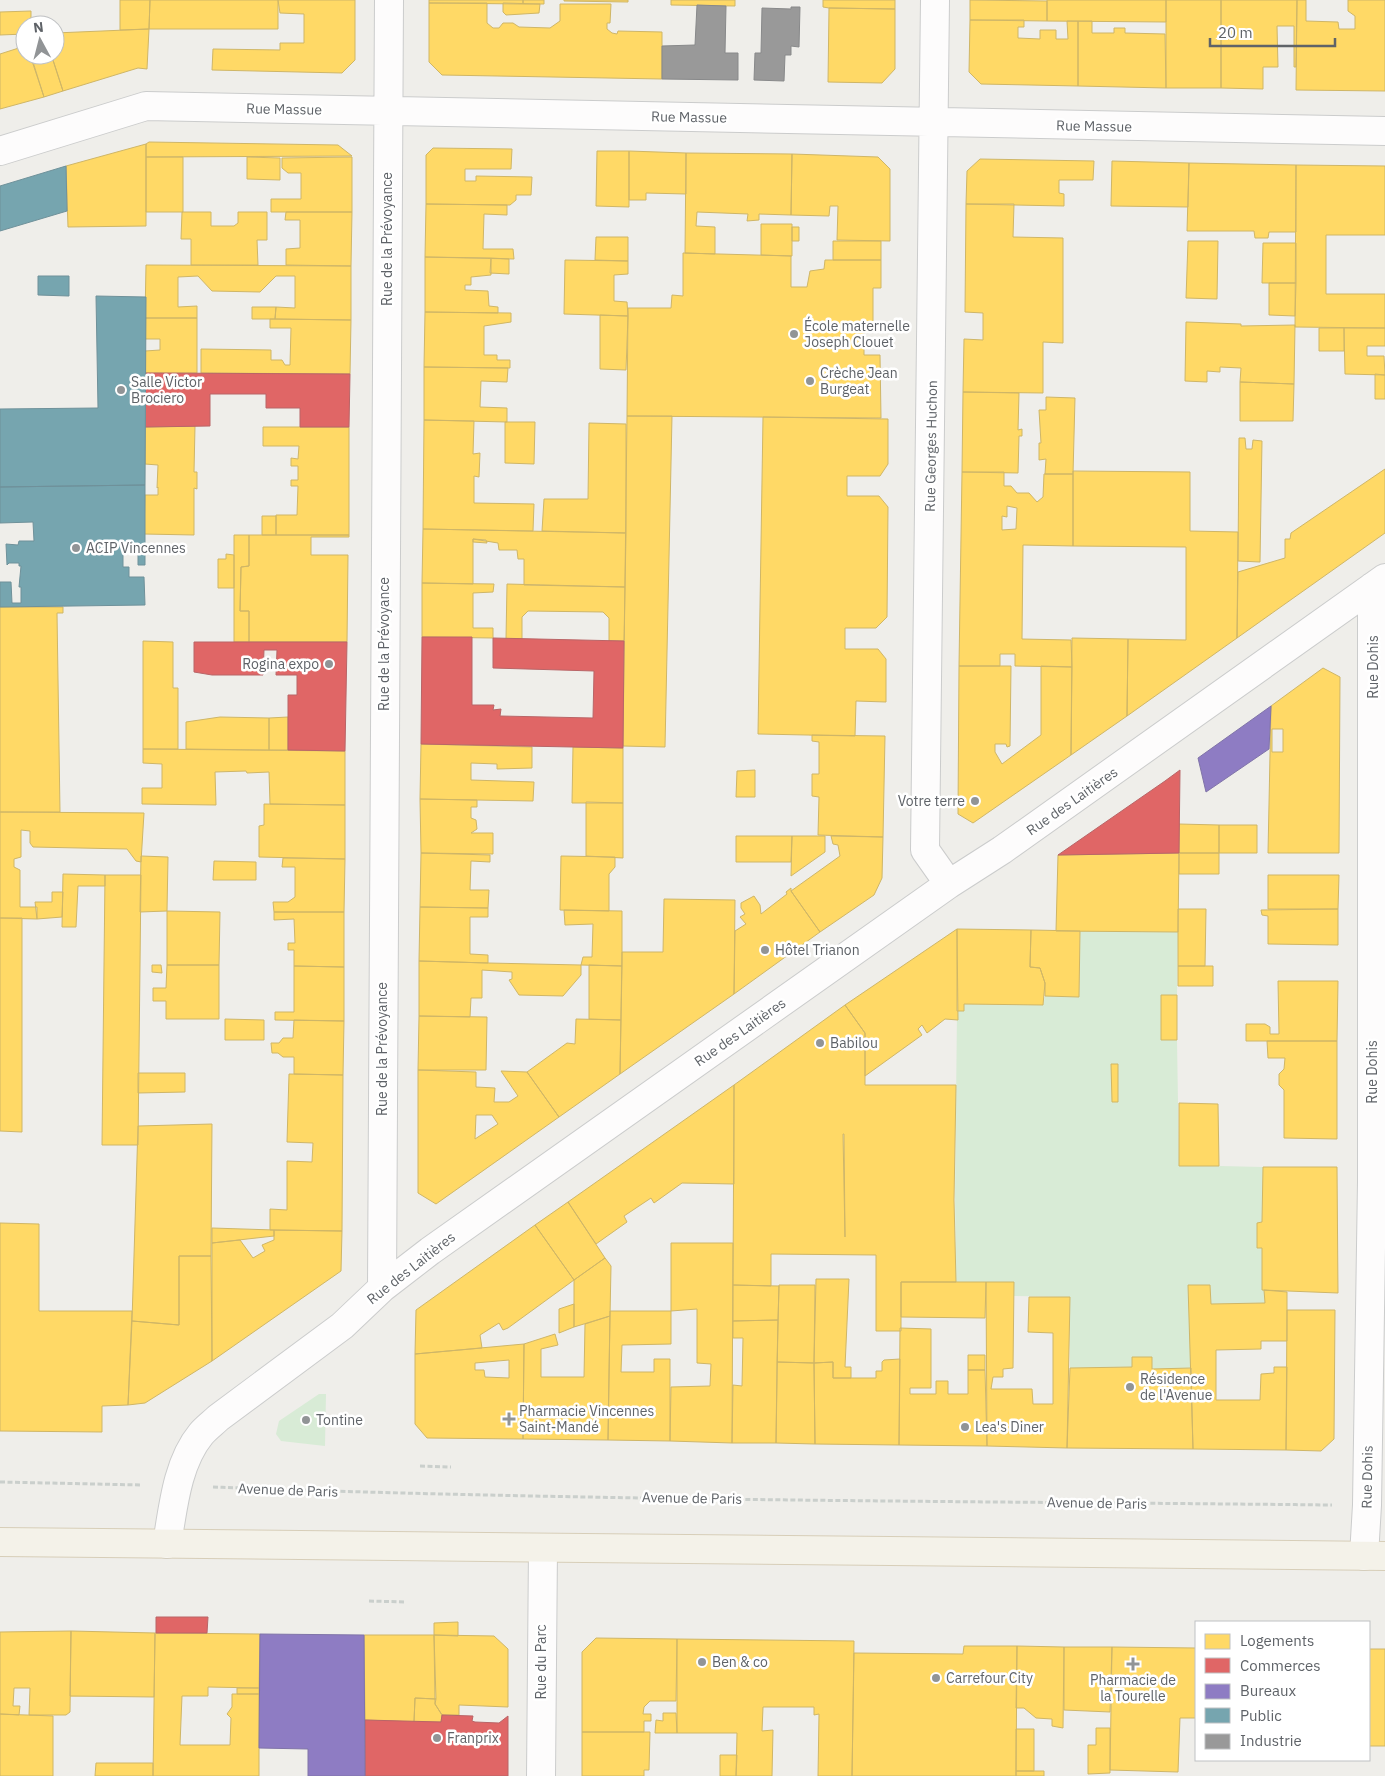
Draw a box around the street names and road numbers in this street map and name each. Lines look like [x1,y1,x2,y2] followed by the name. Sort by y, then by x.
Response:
[246,99,322,119] street label: Rue Massue
[651,107,727,127] street label: Rue Massue
[1056,116,1132,136] street label: Rue Massue
[378,172,396,306] street label: Rue de la Prévoyance
[921,380,941,512] street label: Rue Georges Huchon
[375,577,393,711] street label: Rue de la Prévoyance
[1364,635,1382,699] street label: Rue Dohis
[1023,763,1121,839] street label: Rue des Laitières
[373,982,391,1116] street label: Rue de la Prévoyance
[691,994,789,1070] street label: Rue des Laitières
[1363,1040,1381,1104] street label: Rue Dohis
[363,1228,459,1308] street label: Rue des Laitières
[1357,1445,1377,1509] street label: Rue Dohis
[237,1479,339,1501] street label: Avenue de Paris
[642,1488,743,1508] street label: Avenue de Paris
[1047,1493,1148,1513] street label: Avenue de Paris
[532,1624,550,1700] street label: Rue du Parc

